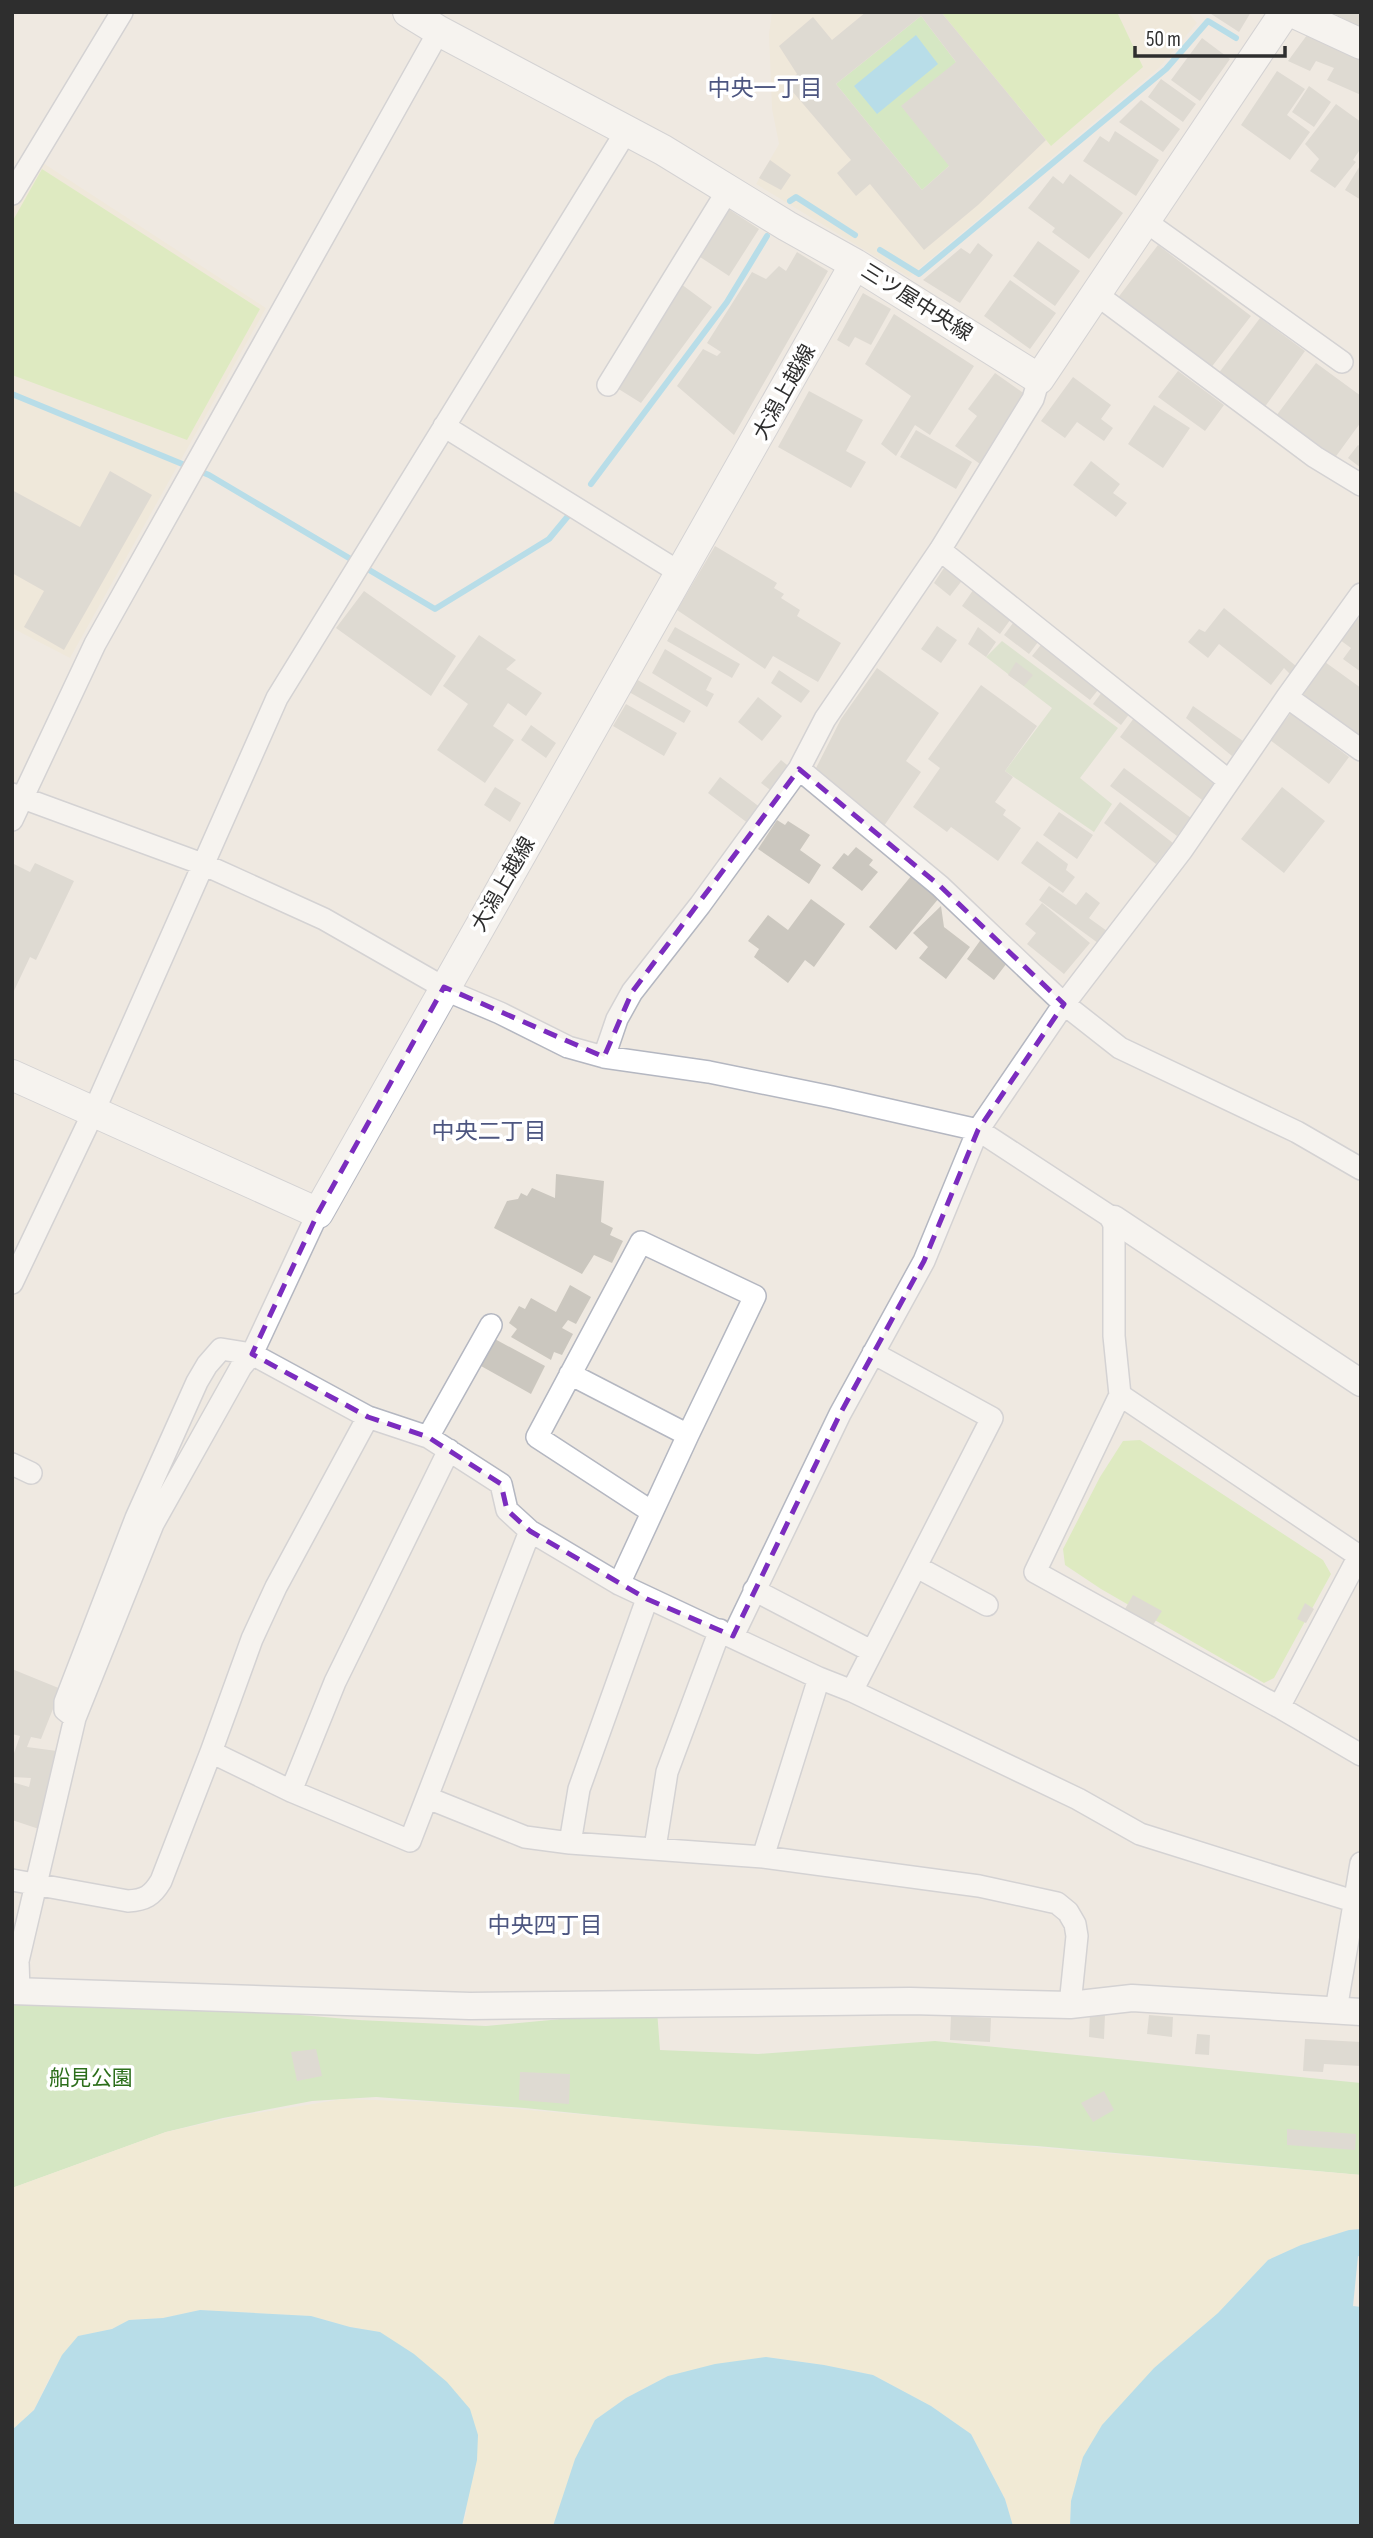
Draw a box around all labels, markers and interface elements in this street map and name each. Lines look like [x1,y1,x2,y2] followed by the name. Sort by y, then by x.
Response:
[1135,14,1286,58] scale bar
[1146,27,1181,52] text: 50 m
[708,75,823,103] district label: 中央一丁目
[857,258,977,346] street label: 三ツ屋中央線
[748,340,821,444] street label: 大潟上越線
[466,833,541,936] street label: 大潟上越線
[432,1118,547,1146] district label: 中央二丁目
[488,1912,603,1940] district label: 中央四丁目
[49,2066,133,2091] park label: 船見公園

